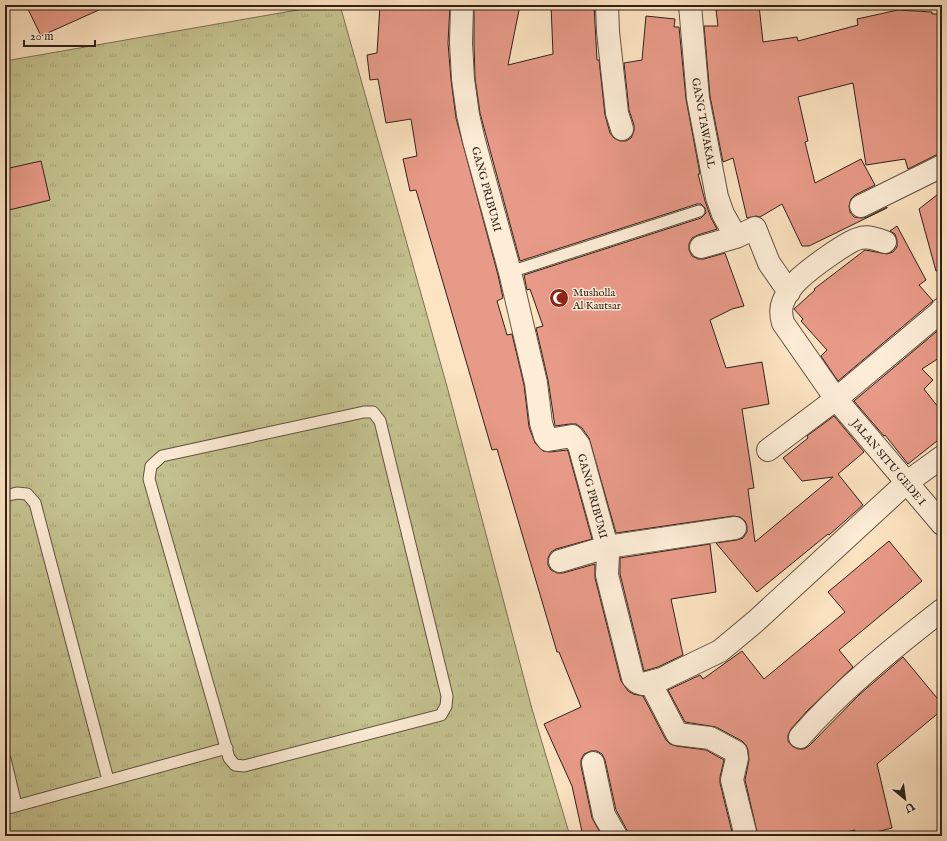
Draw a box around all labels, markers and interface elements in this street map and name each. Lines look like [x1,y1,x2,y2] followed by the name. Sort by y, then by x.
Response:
[24,22,95,48] scale bar
[30,29,53,44] text: 20 m
[688,77,718,170] street label: GANG TAWAKAL
[468,145,504,234] street label: GANG PRIBUMI
[572,286,621,313] place label: Musholla Al Kautsar
[548,287,570,309] mosque icon: Musholla Al Kautsar
[847,415,929,509] street label: JALAN SITU GEDE I
[574,452,610,541] street label: GANG PRIBUMI
[885,779,925,819] north arrow
[901,798,918,816] text: U

